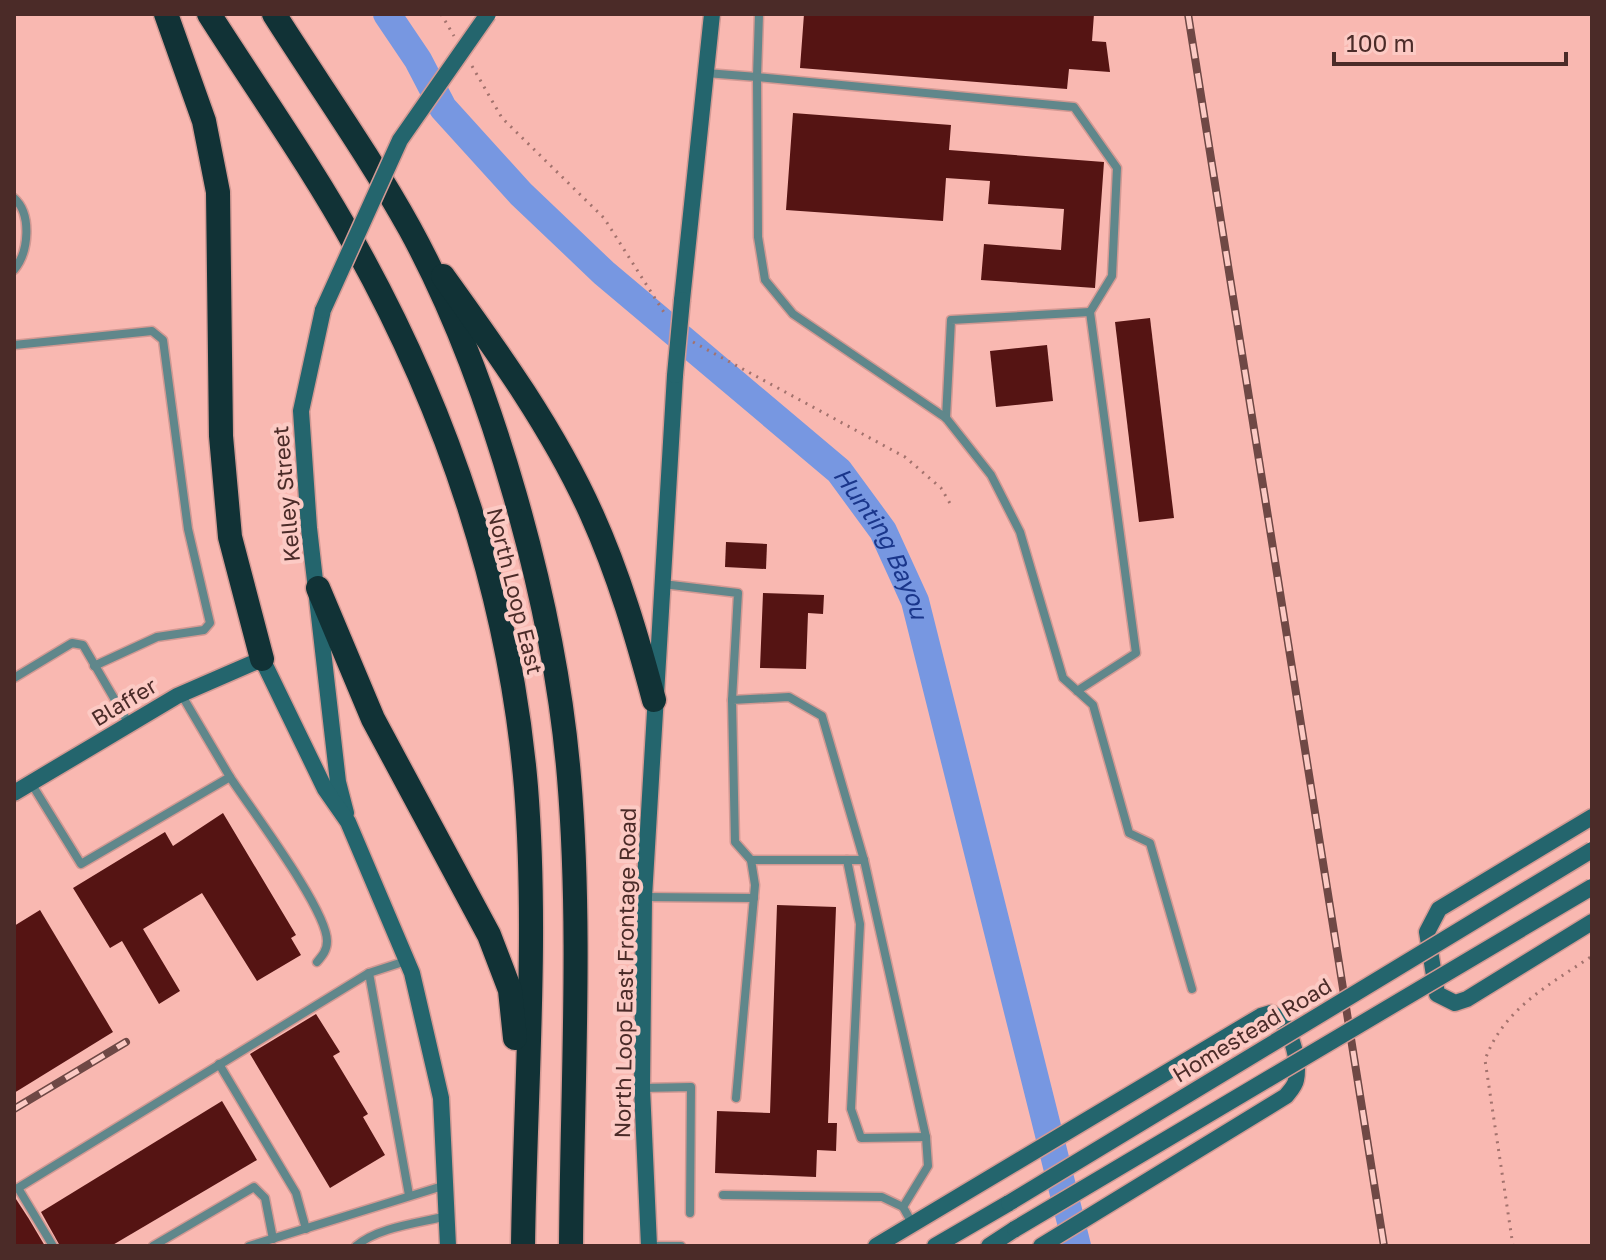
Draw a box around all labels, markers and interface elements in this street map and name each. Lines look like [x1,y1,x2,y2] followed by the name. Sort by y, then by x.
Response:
[1334,16,1566,66] scale bar
[1346,28,1415,57] text: 100 m
[266,425,305,563] street label: Kelley Street
[828,461,935,623] water label: Hunting Bayou
[482,505,549,677] street label: North Loop East
[86,671,162,732] street label: Blaffer
[608,807,641,1139] street label: North Loop East Frontage Road
[1167,971,1336,1088] street label: Homestead Road

